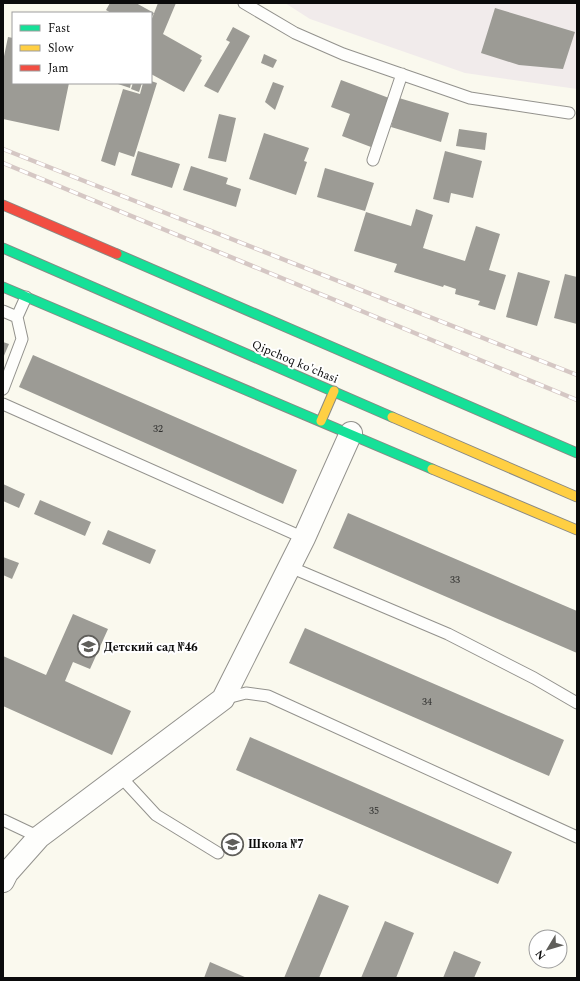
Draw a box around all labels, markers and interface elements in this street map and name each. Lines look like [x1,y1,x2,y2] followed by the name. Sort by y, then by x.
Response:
[12,12,152,84] legend
[48,19,70,38] text: Fast
[48,39,74,58] text: Slow
[48,59,69,78] text: Jam
[249,335,342,389] street label: Qipchoq ko'chasi
[153,421,163,437] house number: 32
[450,572,460,588] house number: 33
[75,634,101,660] school or university icon: Детский сад №46
[104,638,198,657] place label: Детский сад №46
[422,694,432,710] house number: 34
[369,803,379,819] house number: 35
[219,831,245,857] school or university icon: Школа №7
[248,835,304,854] place label: Школа №7
[528,929,568,969] north arrow
[531,946,550,964] text: N

